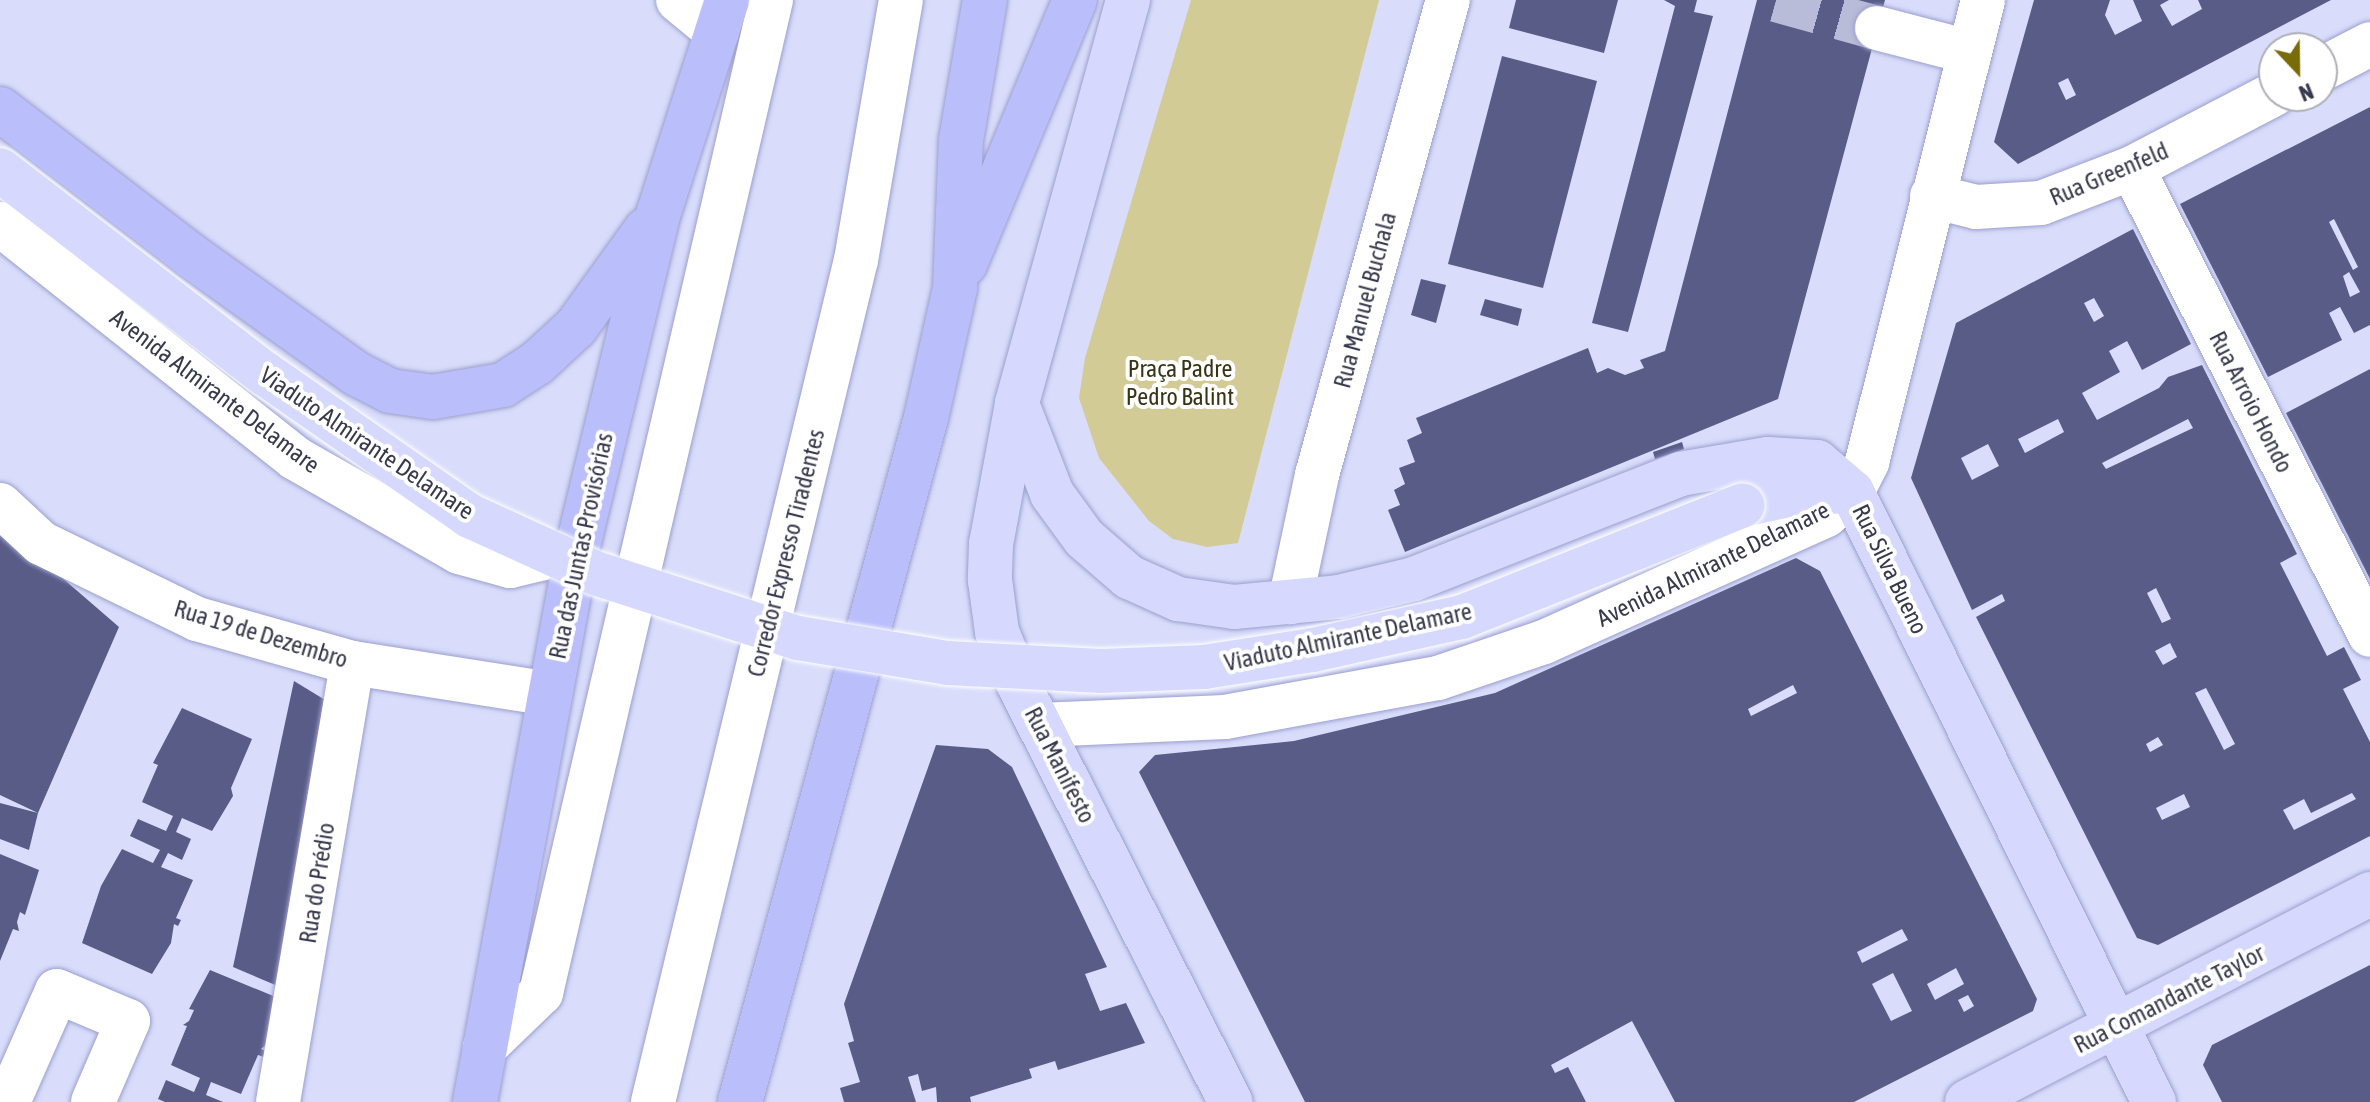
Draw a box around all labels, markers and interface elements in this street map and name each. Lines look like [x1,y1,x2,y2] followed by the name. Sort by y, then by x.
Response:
[2258,32,2338,112] north arrow
[2295,78,2317,107] text: N
[2045,136,2173,212] street label: Rua Greenfeld
[1328,209,1402,391] street label: Rua Manuel Buchala
[105,303,325,479] street label: Avenida Almirante Delamare
[2203,326,2299,478] street label: Rua Arroio Hondo
[1126,355,1234,411] park label: Praça Padre Pedro Balint
[254,361,480,525] street label: Viaduto Almirante Delamare
[741,426,831,680] street label: Corredor Expresso Tiradentes
[543,430,619,662] street label: Rua das Juntas Provisórias
[1592,495,1834,633] street label: Avenida Almirante Delamare
[1846,499,1934,639] street label: Rua Silva Bueno
[171,594,351,674] street label: Rua 19 de Dezembro
[1222,597,1474,677] street label: Viaduto Almirante Delamare
[1018,702,1102,828] street label: Rua Manifesto
[293,821,341,945] street label: Rua do Prédio
[2069,939,2269,1059] street label: Rua Comandante Taylor

